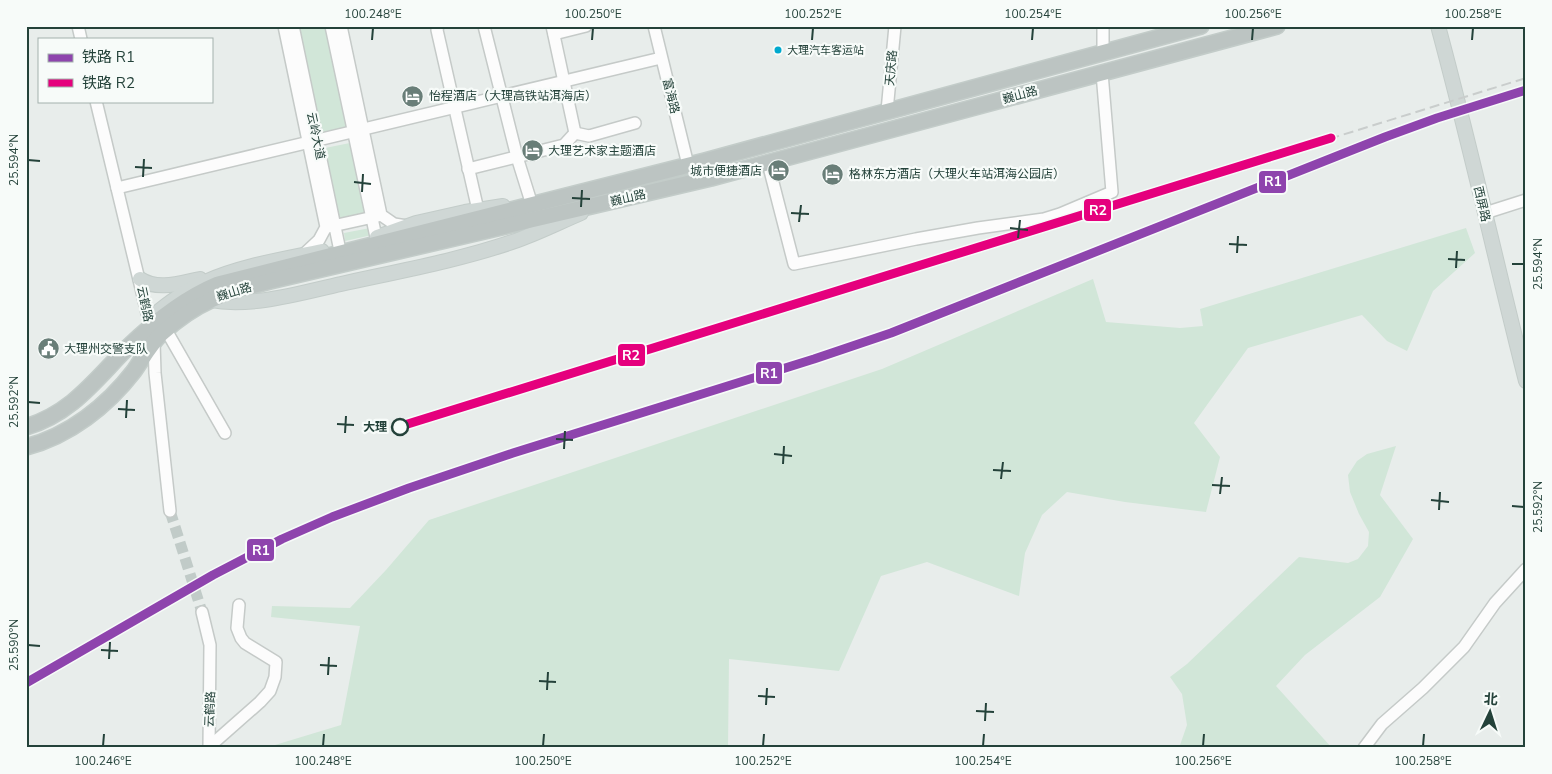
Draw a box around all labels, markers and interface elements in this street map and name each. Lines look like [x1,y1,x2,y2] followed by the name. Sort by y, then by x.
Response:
[344,6,402,22] text: 100.248°E
[564,6,622,22] text: 100.250°E
[784,6,842,22] text: 100.252°E
[1004,6,1062,22] text: 100.254°E
[1224,6,1282,22] text: 100.256°E
[1444,6,1502,22] text: 100.258°E
[38,38,212,102] legend
[787,43,864,58] place label: 大理汽车客运站
[773,45,783,55] marker: 大理汽车客运站
[82,47,135,67] text: 铁路 R1
[881,49,901,87] street label: 天庆路
[82,73,135,93] text: 铁路 R2
[659,77,683,115] street label: 富海路
[1001,83,1039,107] street label: 巍山路
[401,84,425,108] hotel icon: 怡程酒店（大理高铁站洱海店）
[429,88,597,104] place label: 怡程酒店（大理高铁站洱海店）
[303,111,329,161] street label: 云岭大道
[6,134,22,186] text: 25.594°N
[520,139,544,163] hotel icon: 大理艺术家主题酒店
[548,143,656,159] place label: 大理艺术家主题酒店
[766,159,790,183] hotel icon: 城市便捷酒店
[821,162,845,186] hotel icon: 格林东方酒店（大理火车站洱海公园店）
[690,163,762,179] place label: 城市便捷酒店
[849,166,1065,182] place label: 格林东方酒店（大理火车站洱海公园店）
[1258,170,1287,194] line badge: R1
[1264,172,1282,191] text: R1
[1470,185,1494,223] street label: 西屏路
[609,186,647,210] street label: 巍山路
[1083,198,1112,222] line badge: R2
[1089,201,1107,220] text: R2
[1530,238,1546,290] text: 25.594°N
[214,279,254,305] street label: 巍山路
[133,285,157,323] street label: 云鹤路
[36,337,60,361] public building icon: 大理州交警支队
[64,341,148,357] place label: 大理州交警支队
[617,343,646,367] line badge: R2
[622,346,640,365] text: R2
[755,361,783,385] line badge: R1
[760,364,778,383] text: R1
[6,376,22,428] text: 25.592°N
[391,418,409,436] marker: 大理
[363,419,387,435] place label: 大理
[1530,481,1546,533] text: 25.592°N
[246,538,275,562] line badge: R1
[252,541,270,560] text: R1
[6,619,22,671] text: 25.590°N
[1464,686,1514,736] north arrow
[1483,690,1499,709] text: 北
[201,691,219,727] street label: 云鹤路
[74,753,132,769] text: 100.246°E
[294,753,352,769] text: 100.248°E
[514,753,572,769] text: 100.250°E
[734,753,792,769] text: 100.252°E
[954,753,1012,769] text: 100.254°E
[1174,753,1232,769] text: 100.256°E
[1394,753,1452,769] text: 100.258°E

